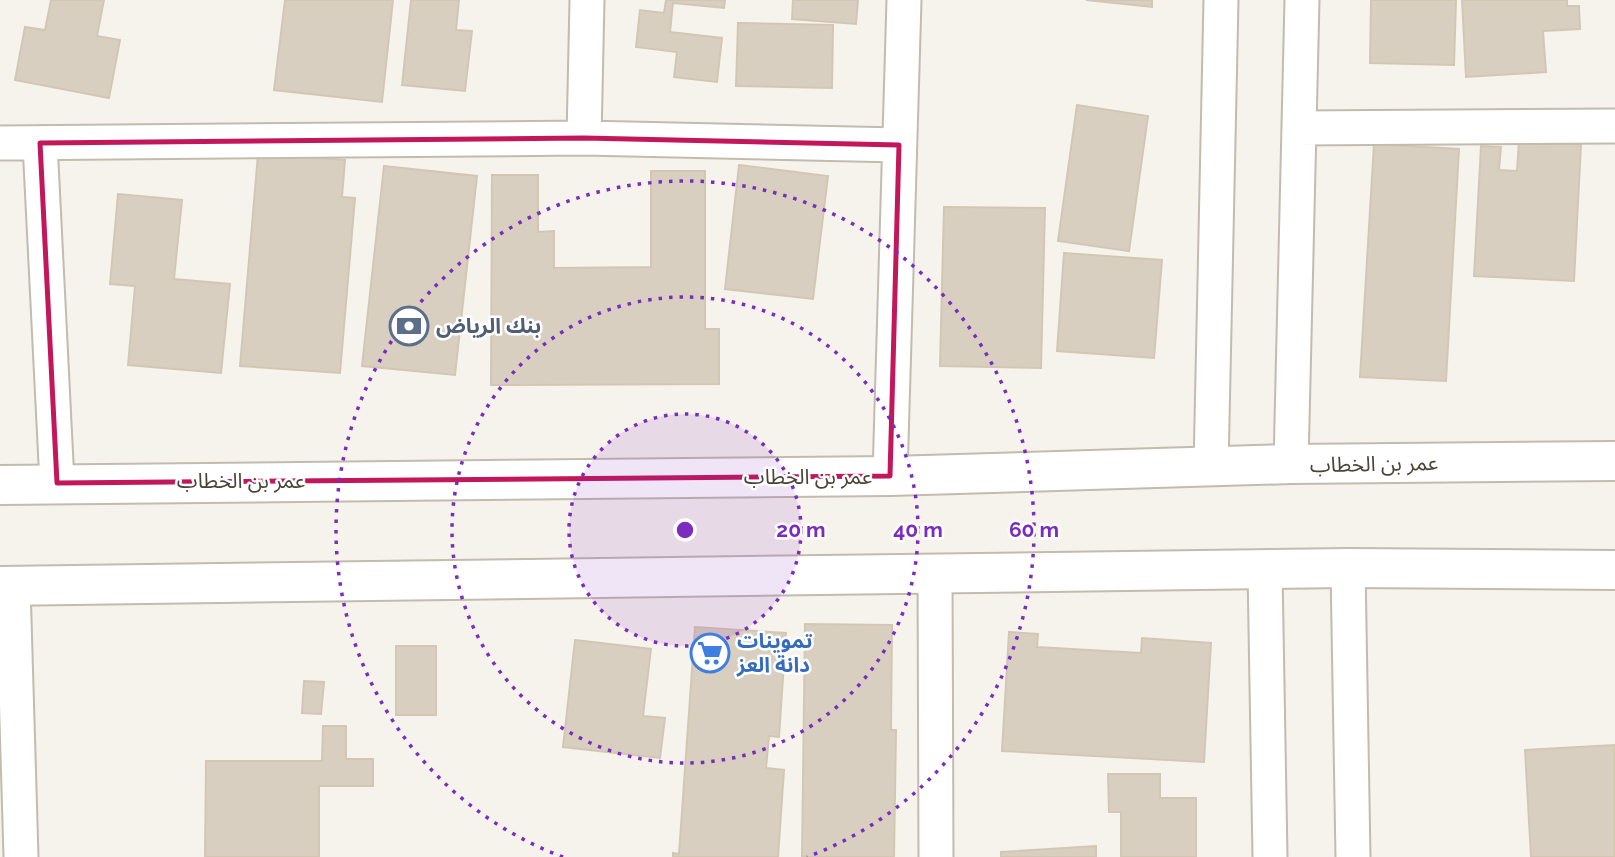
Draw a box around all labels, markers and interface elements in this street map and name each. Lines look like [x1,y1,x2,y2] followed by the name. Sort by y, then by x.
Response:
[388,305,430,347] bank icon: بنك الرياض
[436,313,541,338] place label: بنك الرياض
[1310,450,1438,477] street label: عمر بن الخطاب
[744,464,872,489] street label: عمر بن الخطاب
[177,468,305,493] street label: عمر بن الخطاب
[776,517,826,542] text: 20 m
[893,517,943,542] text: 40 m
[1009,517,1059,542] text: 60 m
[673,518,697,542] centre of rings
[736,628,813,677] place label: تموينات دانة العز
[689,632,731,674] supermarket icon: تموينات دانة العز

